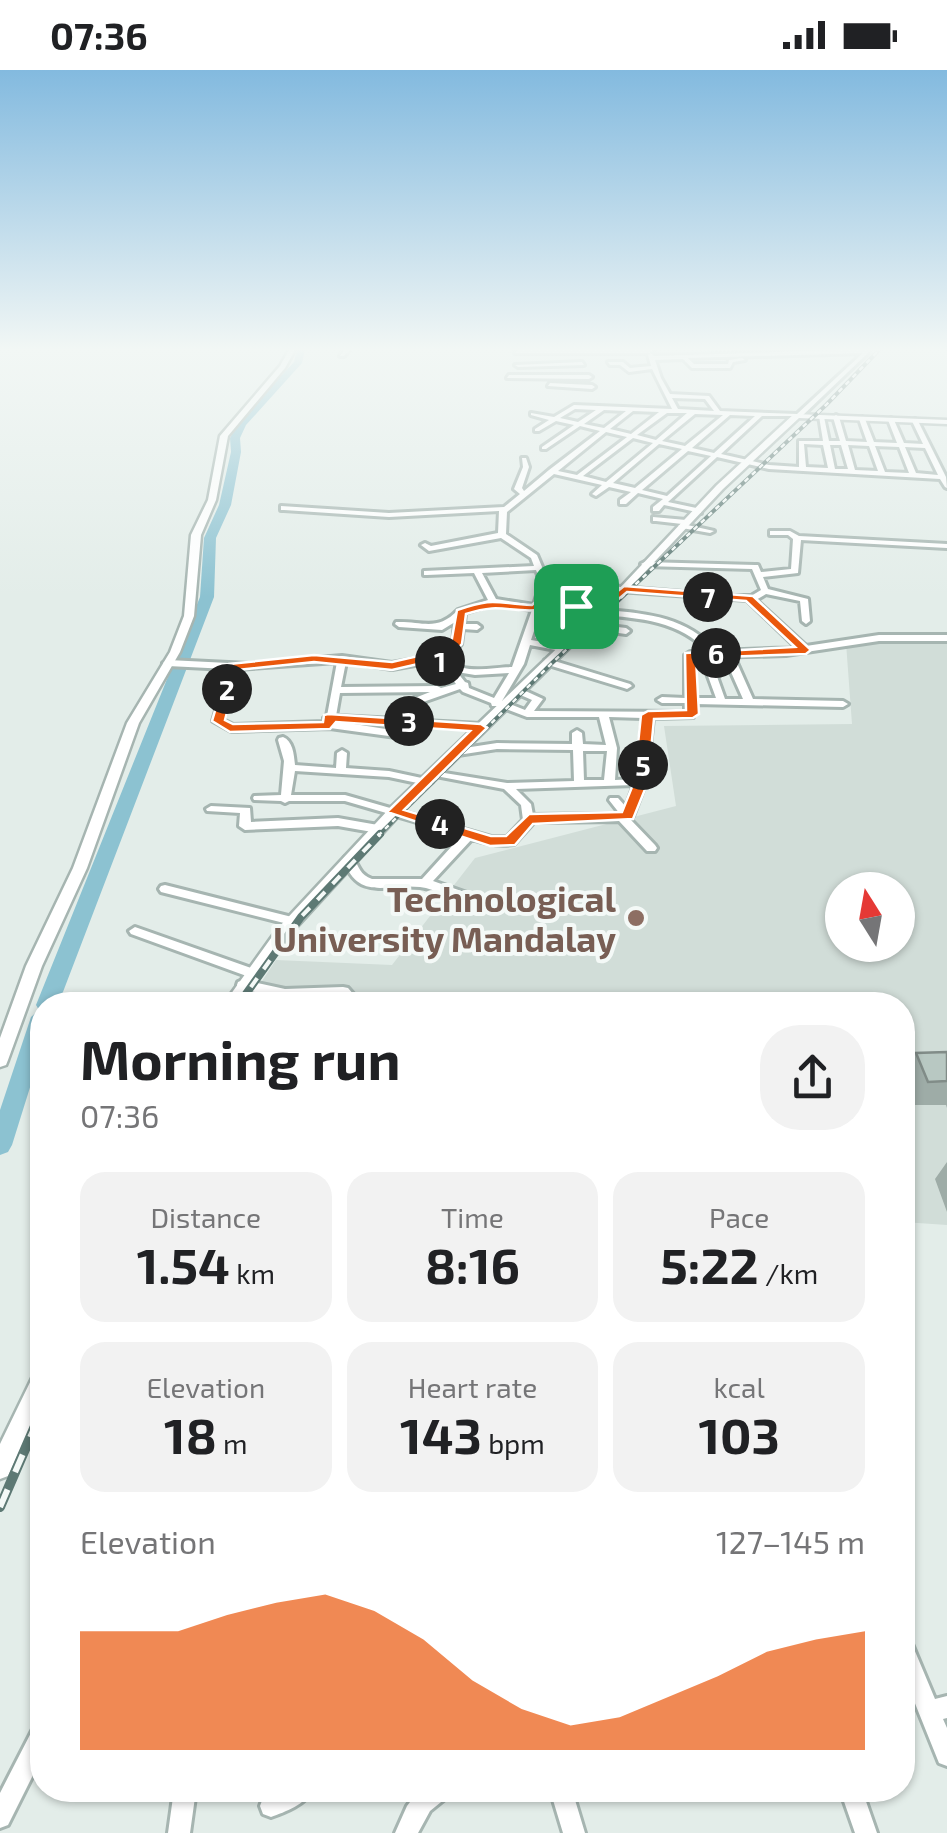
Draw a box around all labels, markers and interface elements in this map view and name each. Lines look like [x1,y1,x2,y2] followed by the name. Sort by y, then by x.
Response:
[50,12,148,58] text: 07:36
[534,564,619,649] pin
[683,572,733,622] pin: 7
[549,579,604,634] icon: arrive
[701,580,715,614] text: 7
[691,628,741,678] pin: 6
[415,636,465,686] pin: 1
[708,636,724,670] text: 6
[434,644,446,678] text: 1
[202,664,252,714] pin: 2
[219,672,235,706] text: 2
[384,696,434,746] pin: 3
[401,704,417,738] text: 3
[618,740,668,790] pin: 5
[635,748,651,782] text: 5
[415,799,465,849] pin: 4
[431,807,449,841] text: 4
[825,872,915,962] north arrow
[825,872,915,962] map controls
[273,877,617,960] place label: Technological University Mandalay
[625,907,647,929] marker: Technological University Mandalay
[80,1025,401,1091] text: Morning run
[760,1025,865,1130] button: share
[80,1096,159,1134] text: 07:36
[151,1200,261,1234] text: Distance
[441,1200,504,1234] text: Time
[709,1200,769,1234] text: Pace
[137,1234,230,1294] text: 1.54
[425,1234,520,1294] text: 8:16
[660,1234,759,1294] text: 5:22
[230,1256,275,1290] text: km
[759,1256,818,1290] text: /km
[146,1370,265,1404] text: Elevation
[408,1370,537,1404] text: Heart rate
[714,1370,765,1404] text: kcal
[164,1404,217,1464] text: 18
[400,1404,482,1464] text: 143
[698,1404,780,1464] text: 103
[217,1426,248,1460] text: m
[482,1426,545,1460] text: bpm
[80,1522,216,1560] text: Elevation
[716,1522,865,1560] text: 127–145 m

